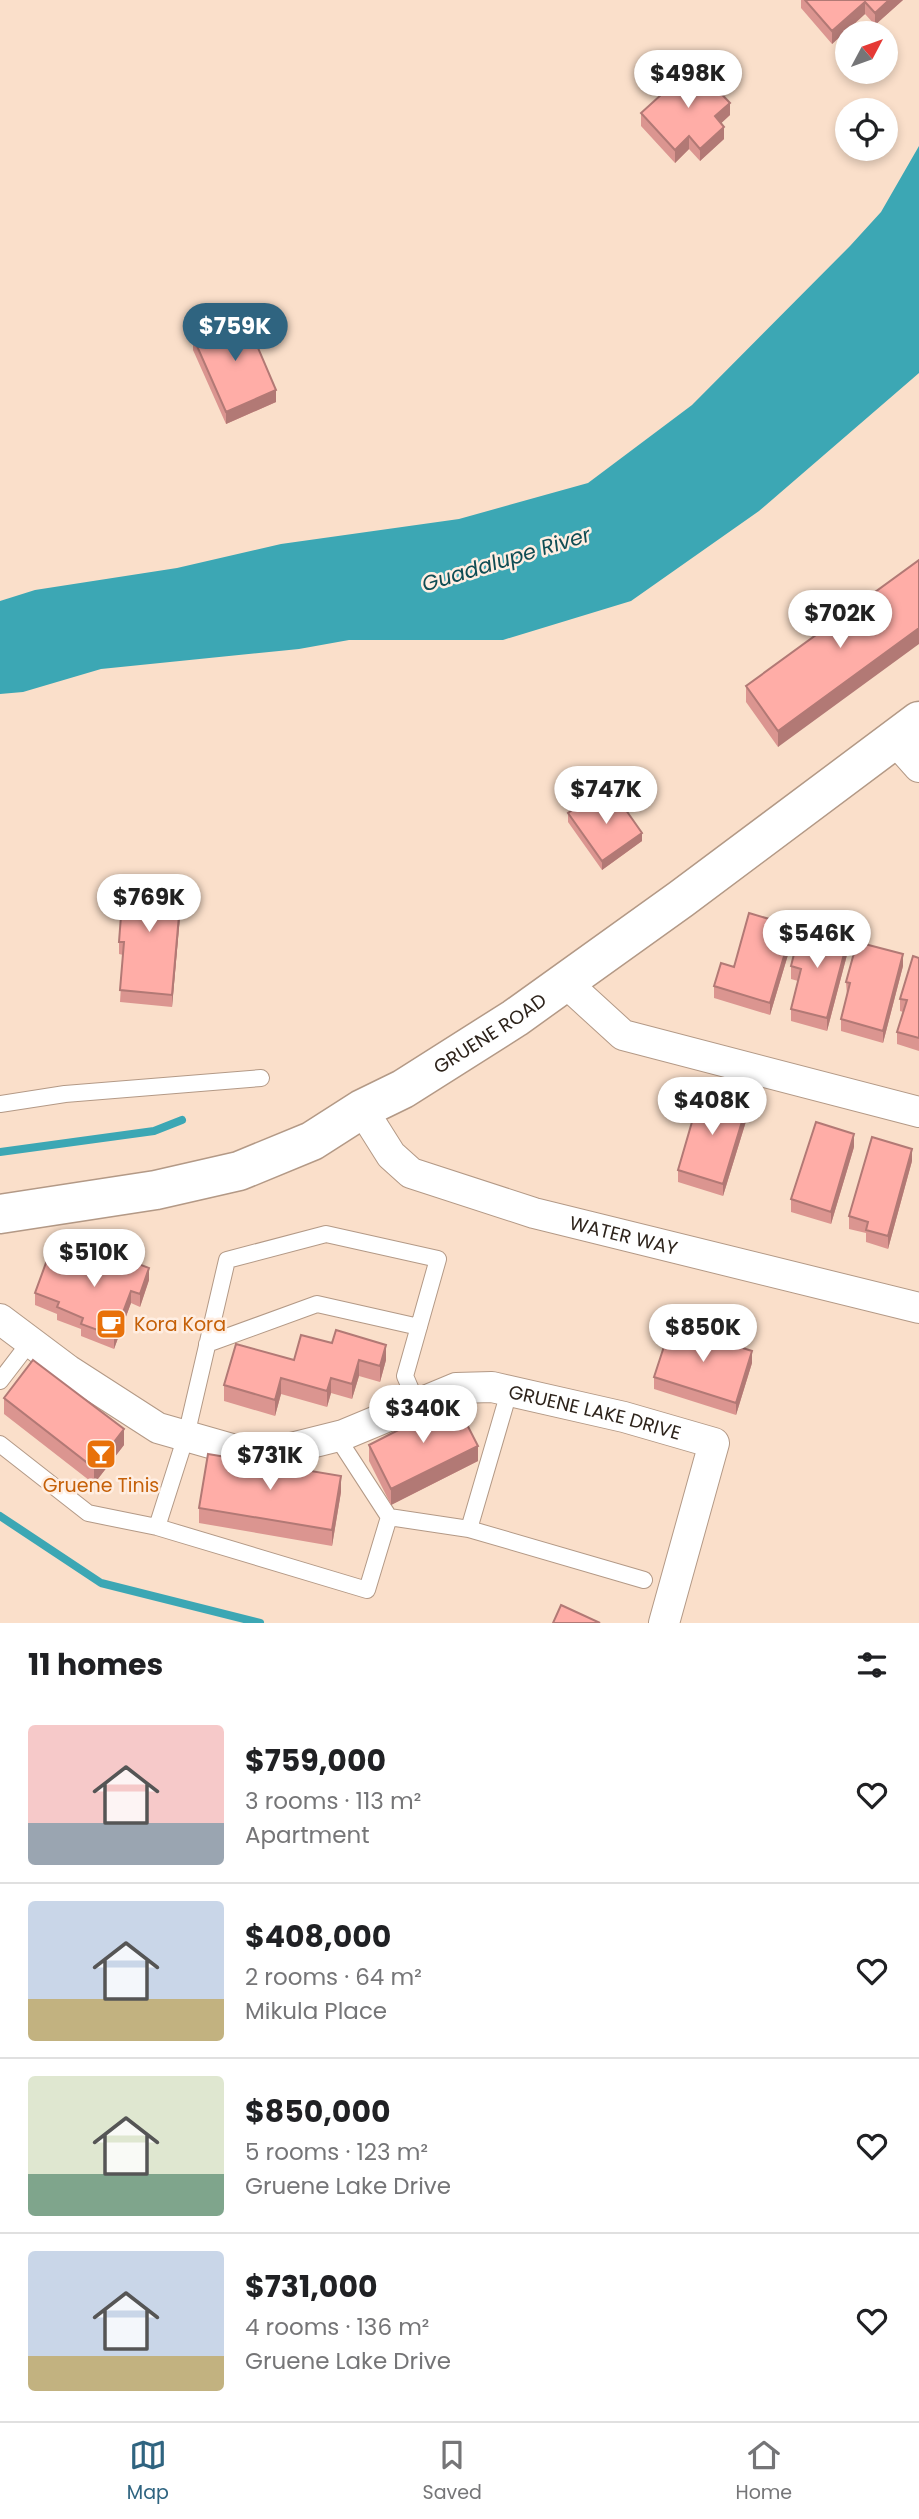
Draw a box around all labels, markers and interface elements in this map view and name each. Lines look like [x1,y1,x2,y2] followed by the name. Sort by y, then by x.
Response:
[835,21,898,84] north arrow
[835,21,898,161] map controls
[639,50,737,110] pin: $498K
[650,57,726,89] text: $498K
[835,98,898,161] button: locate
[186,304,284,363] pin: $759K
[199,310,271,342] text: $759K
[418,519,595,598] water label: Guadalupe River
[791,590,889,650] pin: $702K
[804,597,876,629] text: $702K
[557,766,655,826] pin: $747K
[570,773,642,805] text: $747K
[100,874,198,934] pin: $769K
[113,881,185,913] text: $769K
[768,911,866,970] pin: $546K
[779,917,855,949] text: $546K
[428,986,552,1080] street label: GRUENE ROAD
[663,1078,761,1137] pin: $408K
[674,1084,750,1116] text: $408K
[567,1209,681,1261] street label: WATER WAY
[45,1230,143,1289] pin: $510K
[59,1236,129,1268] text: $510K
[654,1304,752,1364] pin: $850K
[94,1307,128,1341] cafe icon: Kora Kora
[134,1311,226,1338] place label: Kora Kora
[665,1311,741,1343] text: $850K
[506,1378,684,1446] street label: GRUENE LAKE DRIVE
[374,1386,472,1445] pin: $340K
[385,1392,461,1424] text: $340K
[221,1432,319,1492] pin: $731K
[84,1437,118,1471] bar icon: Gruene Tinis
[237,1439,303,1471] text: $731K
[43,1472,159,1499] place label: Gruene Tinis
[28,1643,163,1686] text: 11 homes
[853,1646,891,1684] icon: filters
[245,1739,386,1782] text: $759,000
[84,1753,168,1837] icon: home
[853,1776,891,1814] icon: heart
[245,1785,421,1817] text: 3 rooms · 113 m²
[245,1819,370,1851] text: Apartment
[245,1915,391,1958] text: $408,000
[84,1929,168,2013] icon: home
[853,1952,891,1990] icon: heart
[245,1961,422,1993] text: 2 rooms · 64 m²
[245,1995,387,2027] text: Mikula Place
[245,2090,391,2133] text: $850,000
[84,2104,168,2188] icon: home
[853,2127,891,2165] icon: heart
[245,2136,428,2168] text: 5 rooms · 123 m²
[245,2170,451,2202] text: Gruene Lake Drive
[245,2265,378,2308] text: $731,000
[84,2279,168,2363] icon: home
[853,2302,891,2340] icon: heart
[245,2311,429,2343] text: 4 rooms · 136 m²
[245,2345,451,2377] text: Gruene Lake Drive
[127,2436,169,2507] tab: Map
[423,2436,482,2507] tab: Saved
[735,2436,792,2507] tab: Home

